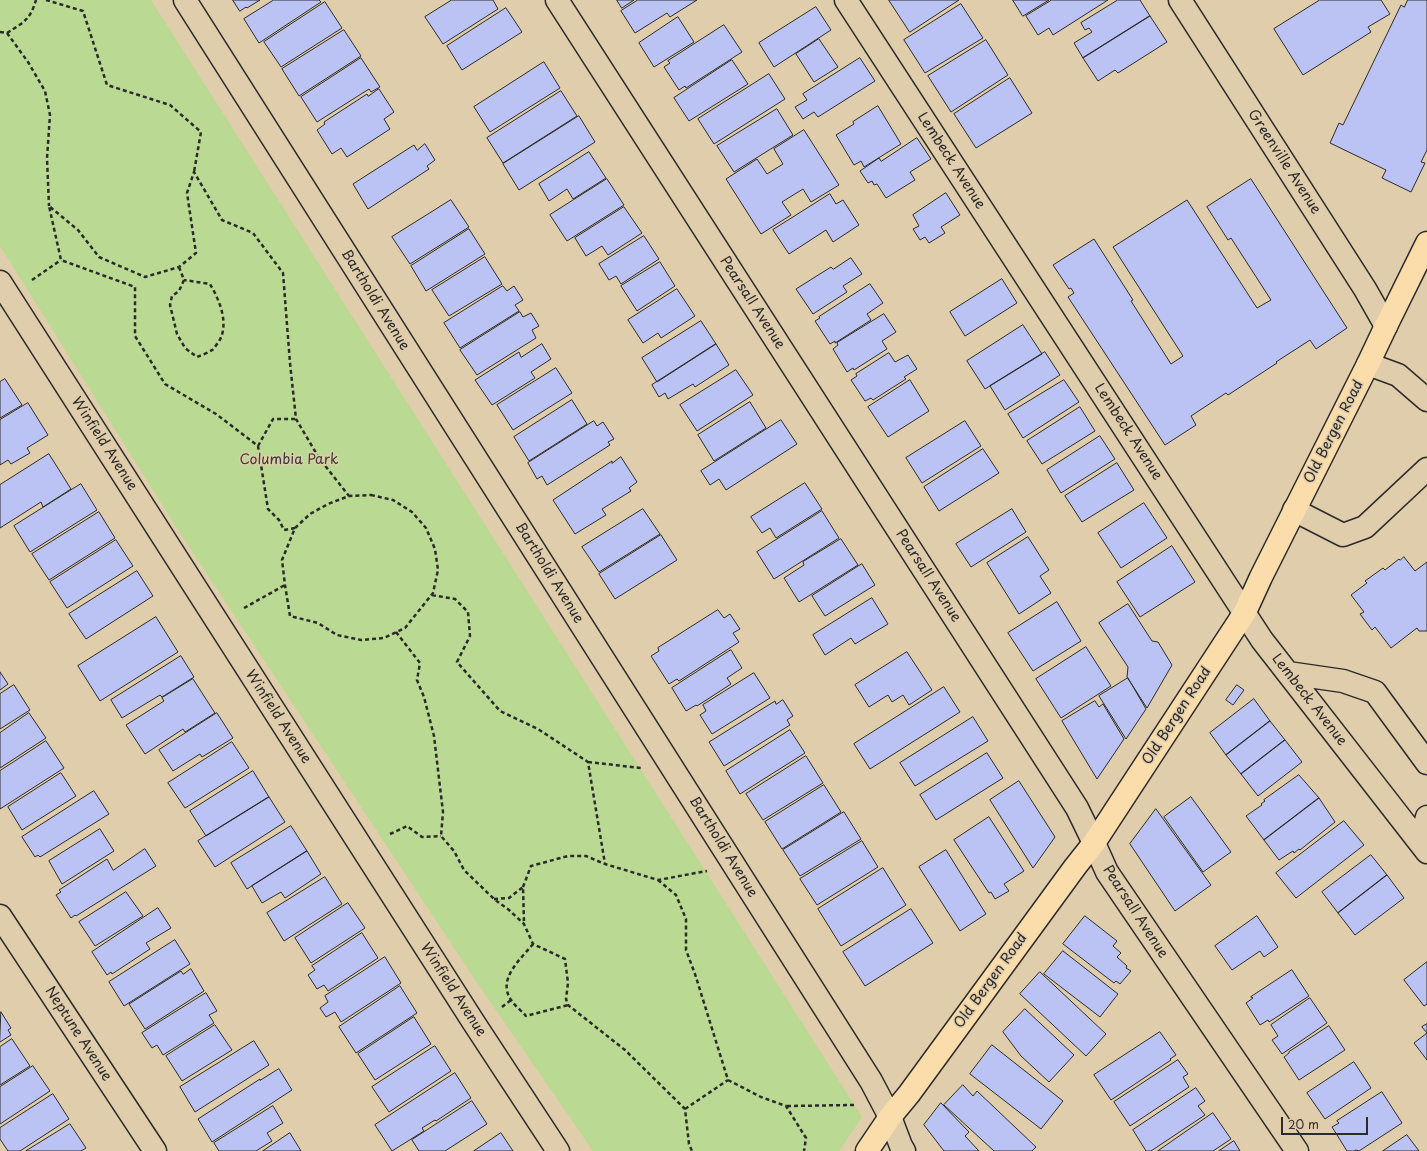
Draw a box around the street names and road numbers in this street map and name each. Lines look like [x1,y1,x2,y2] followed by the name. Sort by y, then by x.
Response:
[1244,107,1324,217] street label: Greenville Avenue
[913,110,989,212] street label: Lembeck Avenue
[337,246,413,354] street label: Bartholdi Avenue
[716,254,788,352] street label: Pearsall Avenue
[1301,378,1367,486] street label: Old Bergen Road
[1090,381,1166,483] street label: Lembeck Avenue
[68,394,140,494] street label: Winfield Avenue
[511,519,587,627] street label: Bartholdi Avenue
[892,527,964,625] street label: Pearsall Avenue
[1268,651,1350,749] street label: Lembeck Avenue
[1139,664,1215,768] street label: Old Bergen Road
[242,667,314,767] street label: Winfield Avenue
[685,793,761,901] street label: Bartholdi Avenue
[1099,863,1171,961] street label: Pearsall Avenue
[951,930,1031,1032] street label: Old Bergen Road
[417,940,489,1040] street label: Winfield Avenue
[41,984,115,1084] street label: Neptune Avenue

